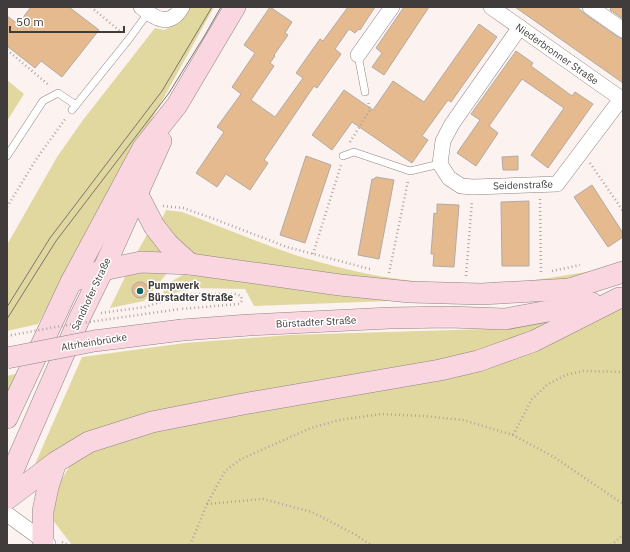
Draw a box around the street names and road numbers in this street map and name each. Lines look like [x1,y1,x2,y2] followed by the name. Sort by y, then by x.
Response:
[513,21,601,88] street label: Niederbronner Straße
[493,177,554,193] street label: Seidenstraße
[68,255,114,332] street label: Sandhofer Straße
[275,313,357,331] street label: Bürstadter Straße
[60,330,128,354] street label: Altrheinbrücke

